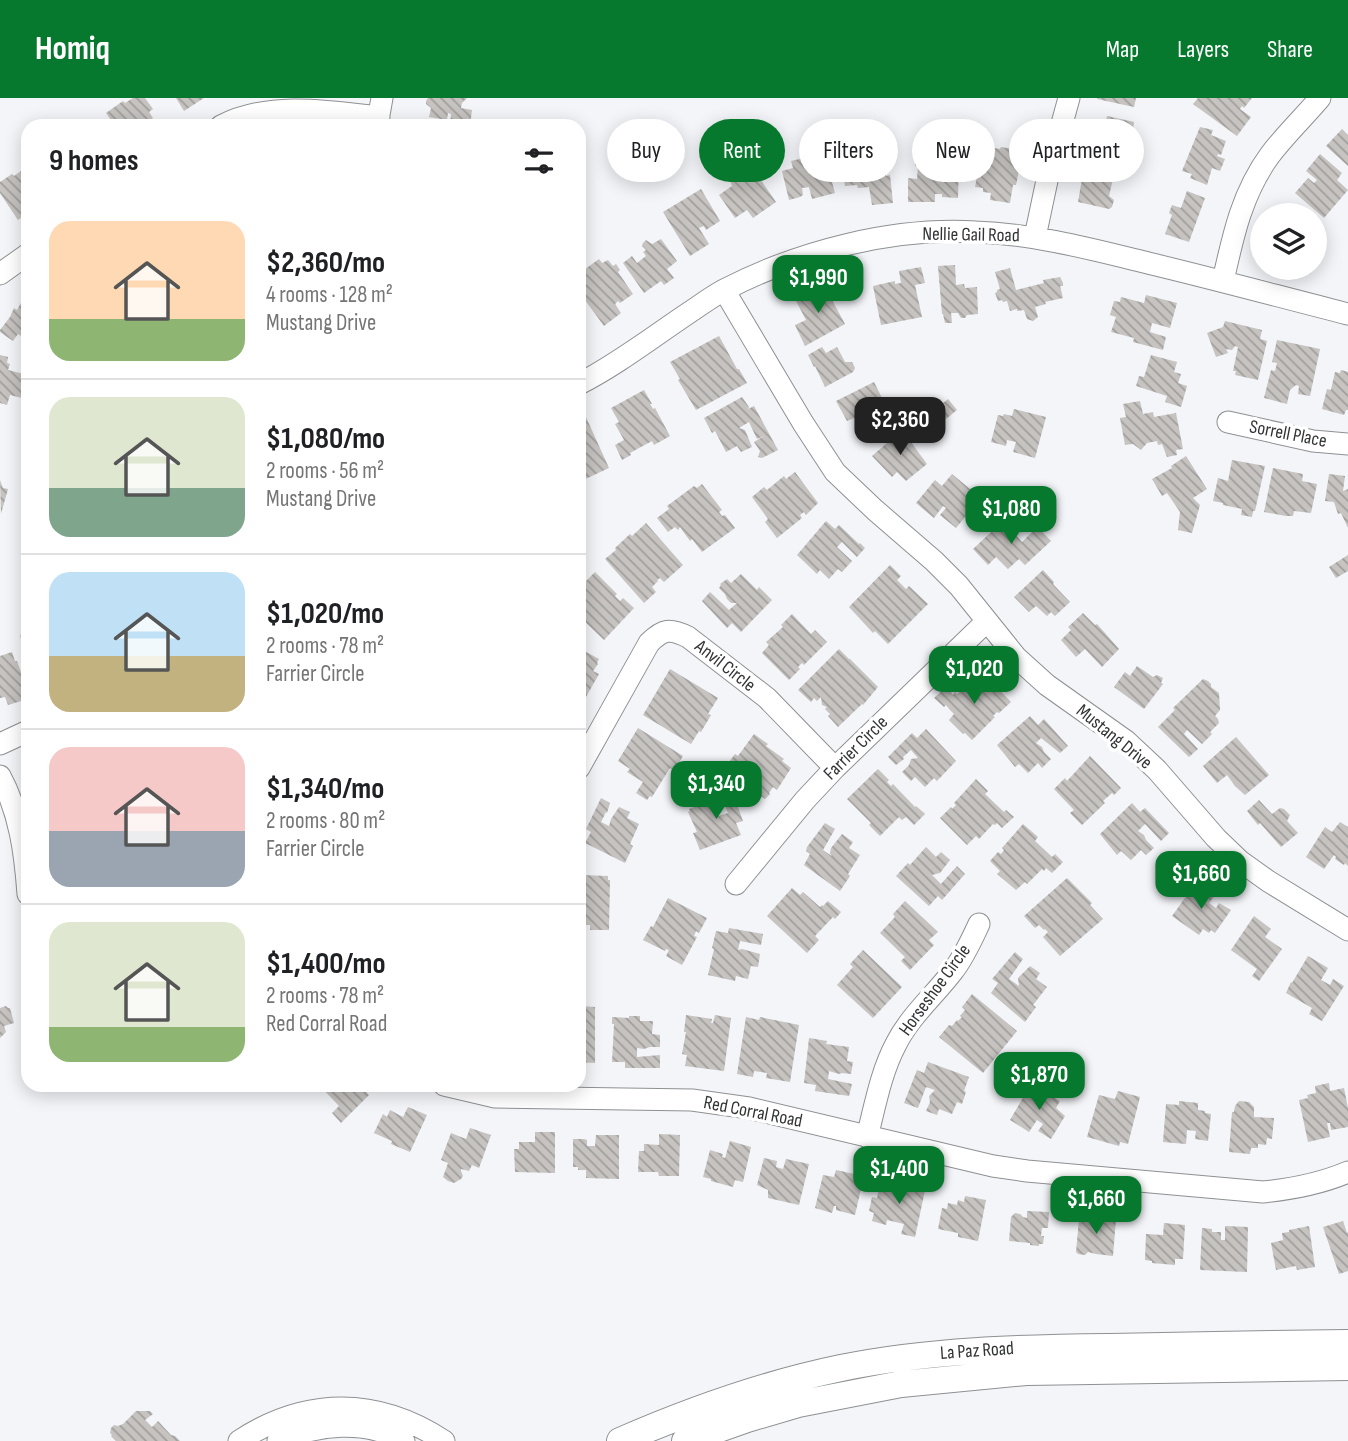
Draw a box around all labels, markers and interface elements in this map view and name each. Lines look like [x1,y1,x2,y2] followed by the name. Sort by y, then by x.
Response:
[35,29,110,69] text: Homiq
[1106,35,1139,64] text: Map
[1177,35,1229,64] text: Layers
[1267,35,1313,64] text: Share
[607,119,685,182] chip: Buy
[699,119,785,182] chip: Rent
[799,119,898,182] chip: Filters
[912,119,995,182] chip: New
[1009,119,1144,182] chip: Apartment
[520,142,558,180] icon: filters
[49,143,139,179] text: 9 homes
[1250,203,1327,280] map controls
[1250,203,1327,280] button: layers
[922,223,1020,247] street label: Nellie Gail Road
[266,245,385,281] text: $2,360/mo
[105,249,189,333] icon: home
[761,256,875,315] pin: $1,990
[788,264,848,292] text: $1,990
[266,281,393,309] text: 4 rooms · 128 m²
[266,309,376,337] text: Mustang Drive
[843,398,957,457] pin: $2,360
[870,406,930,434] text: $2,360
[1247,415,1329,453] street label: Sorrell Place
[266,421,385,457] text: $1,080/mo
[105,425,189,509] icon: home
[266,457,384,485] text: 2 rooms · 56 m²
[266,485,376,513] text: Mustang Drive
[954,486,1068,546] pin: $1,080
[981,495,1041,523] text: $1,080
[266,596,384,632] text: $1,020/mo
[105,600,189,684] icon: home
[266,632,384,660] text: 2 rooms · 78 m²
[689,635,760,697] street label: Anvil Circle
[917,646,1031,706] pin: $1,020
[945,655,1003,683] text: $1,020
[266,660,365,688] text: Farrier Circle
[1071,699,1157,775] street label: Mustang Drive
[819,711,893,785] street label: Farrier Circle
[659,762,773,821] pin: $1,340
[687,770,745,798] text: $1,340
[266,771,384,807] text: $1,340/mo
[105,775,189,859] icon: home
[266,807,385,835] text: 2 rooms · 80 m²
[266,835,365,863] text: Farrier Circle
[1144,852,1258,911] pin: $1,660
[1171,860,1231,888] text: $1,660
[894,940,976,1040] street label: Horseshoe Circle
[266,946,385,982] text: $1,400/mo
[105,950,189,1034] icon: home
[266,982,384,1010] text: 2 rooms · 78 m²
[266,1010,387,1038] text: Red Corral Road
[982,1052,1096,1112] pin: $1,870
[1010,1061,1068,1089] text: $1,870
[702,1091,804,1133] street label: Red Corral Road
[842,1146,956,1206] pin: $1,400
[869,1155,929,1183] text: $1,400
[1039,1176,1153,1236] pin: $1,660
[1066,1185,1126,1213] text: $1,660
[939,1337,1015,1365] street label: La Paz Road

